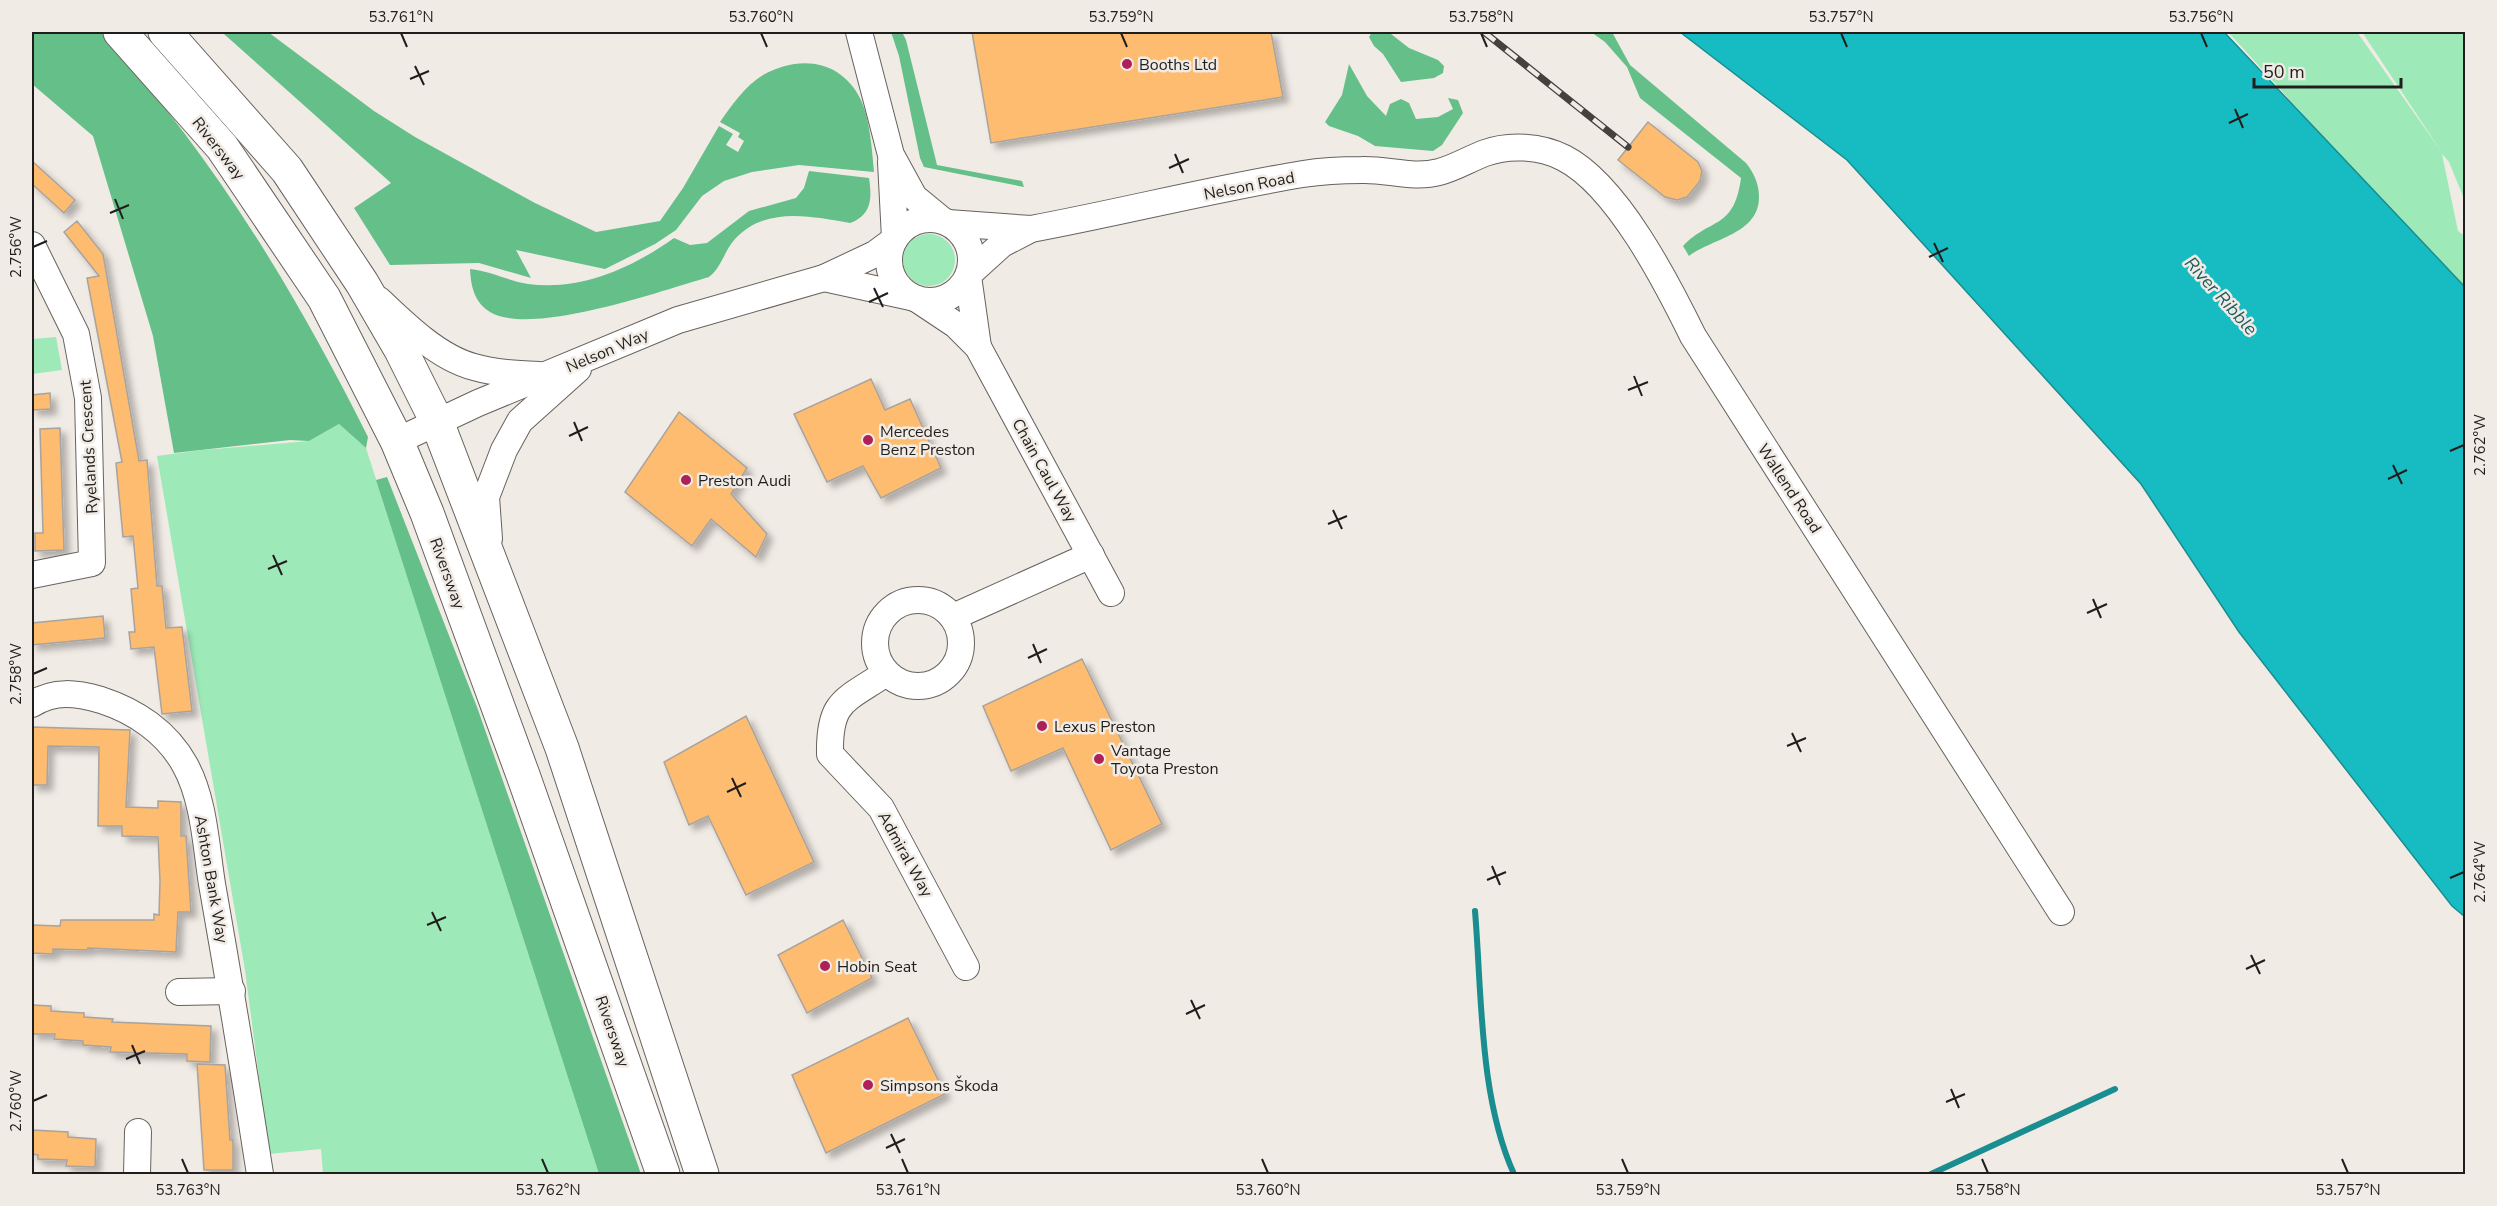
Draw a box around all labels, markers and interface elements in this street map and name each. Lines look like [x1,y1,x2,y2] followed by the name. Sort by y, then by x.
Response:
[368,7,434,27] text: 53.761°N
[728,7,794,27] text: 53.760°N
[1088,7,1154,27] text: 53.759°N
[1448,7,1514,27] text: 53.758°N
[1808,7,1874,27] text: 53.757°N
[2168,7,2234,27] text: 53.756°N
[2254,51,2401,89] scale bar
[1139,54,1217,76] place label: Booths Ltd
[1120,57,1134,71] marker: Booths Ltd
[2263,60,2305,84] text: 50 m
[187,113,250,185] street label: Riversway
[1202,166,1296,206] street label: Nelson Road
[6,216,26,278] text: 2.756°W
[2179,252,2263,341] water label: River Ribble
[563,323,653,378] street label: Nelson Way
[74,379,103,514] street label: Ryelands Crescent
[2470,414,2490,476] text: 2.762°W
[1007,415,1082,527] street label: Chain Caul Way
[880,421,975,461] place label: Mercedes Benz Preston
[861,433,875,447] marker: Mercedes Benz Preston
[1752,439,1826,538] street label: Wallend Road
[698,470,791,492] place label: Preston Audi
[679,473,693,487] marker: Preston Audi
[424,535,470,613] street label: Riversway
[6,643,26,705] text: 2.758°W
[1054,716,1155,738] place label: Lexus Preston
[1035,719,1049,733] marker: Lexus Preston
[1110,740,1219,780] place label: Vantage Toyota Preston
[1092,752,1106,766] marker: Vantage Toyota Preston
[873,808,938,902] street label: Admiral Way
[189,813,233,946] street label: Ashton Bank Way
[2470,841,2490,903] text: 2.764°W
[837,956,917,978] place label: Hobin Seat
[818,959,832,973] marker: Hobin Seat
[590,993,635,1071] street label: Riversway
[6,1070,26,1132] text: 2.760°W
[880,1075,998,1097] place label: Simpsons Škoda
[861,1078,875,1092] marker: Simpsons Škoda
[155,1180,221,1200] text: 53.763°N
[515,1180,581,1200] text: 53.762°N
[875,1180,941,1200] text: 53.761°N
[1235,1180,1301,1200] text: 53.760°N
[1595,1180,1661,1200] text: 53.759°N
[1955,1180,2021,1200] text: 53.758°N
[2315,1180,2381,1200] text: 53.757°N

